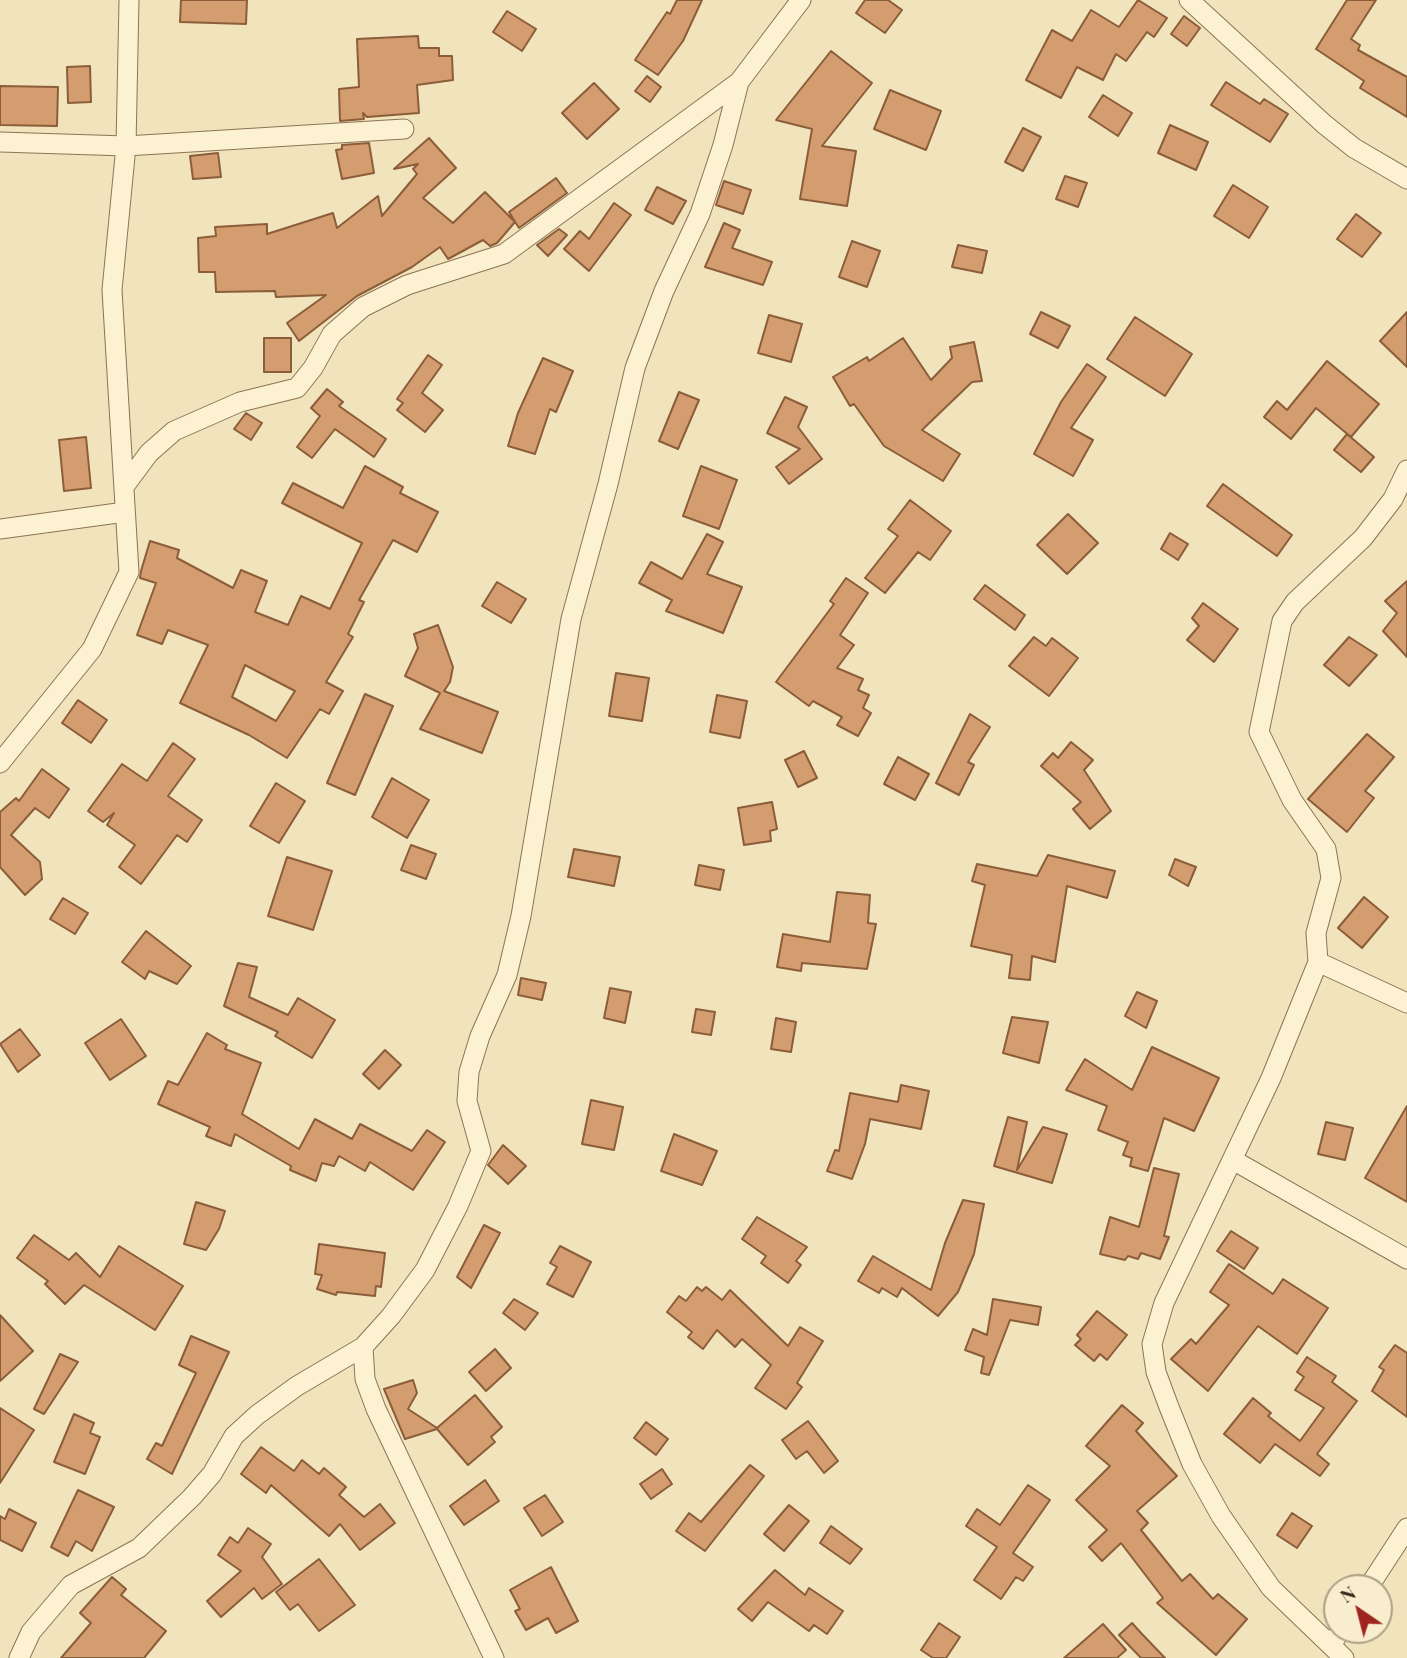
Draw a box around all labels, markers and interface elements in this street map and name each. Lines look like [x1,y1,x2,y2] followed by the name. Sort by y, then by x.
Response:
[1323,1574,1393,1644] north arrow
[1334,1579,1360,1608] text: N

